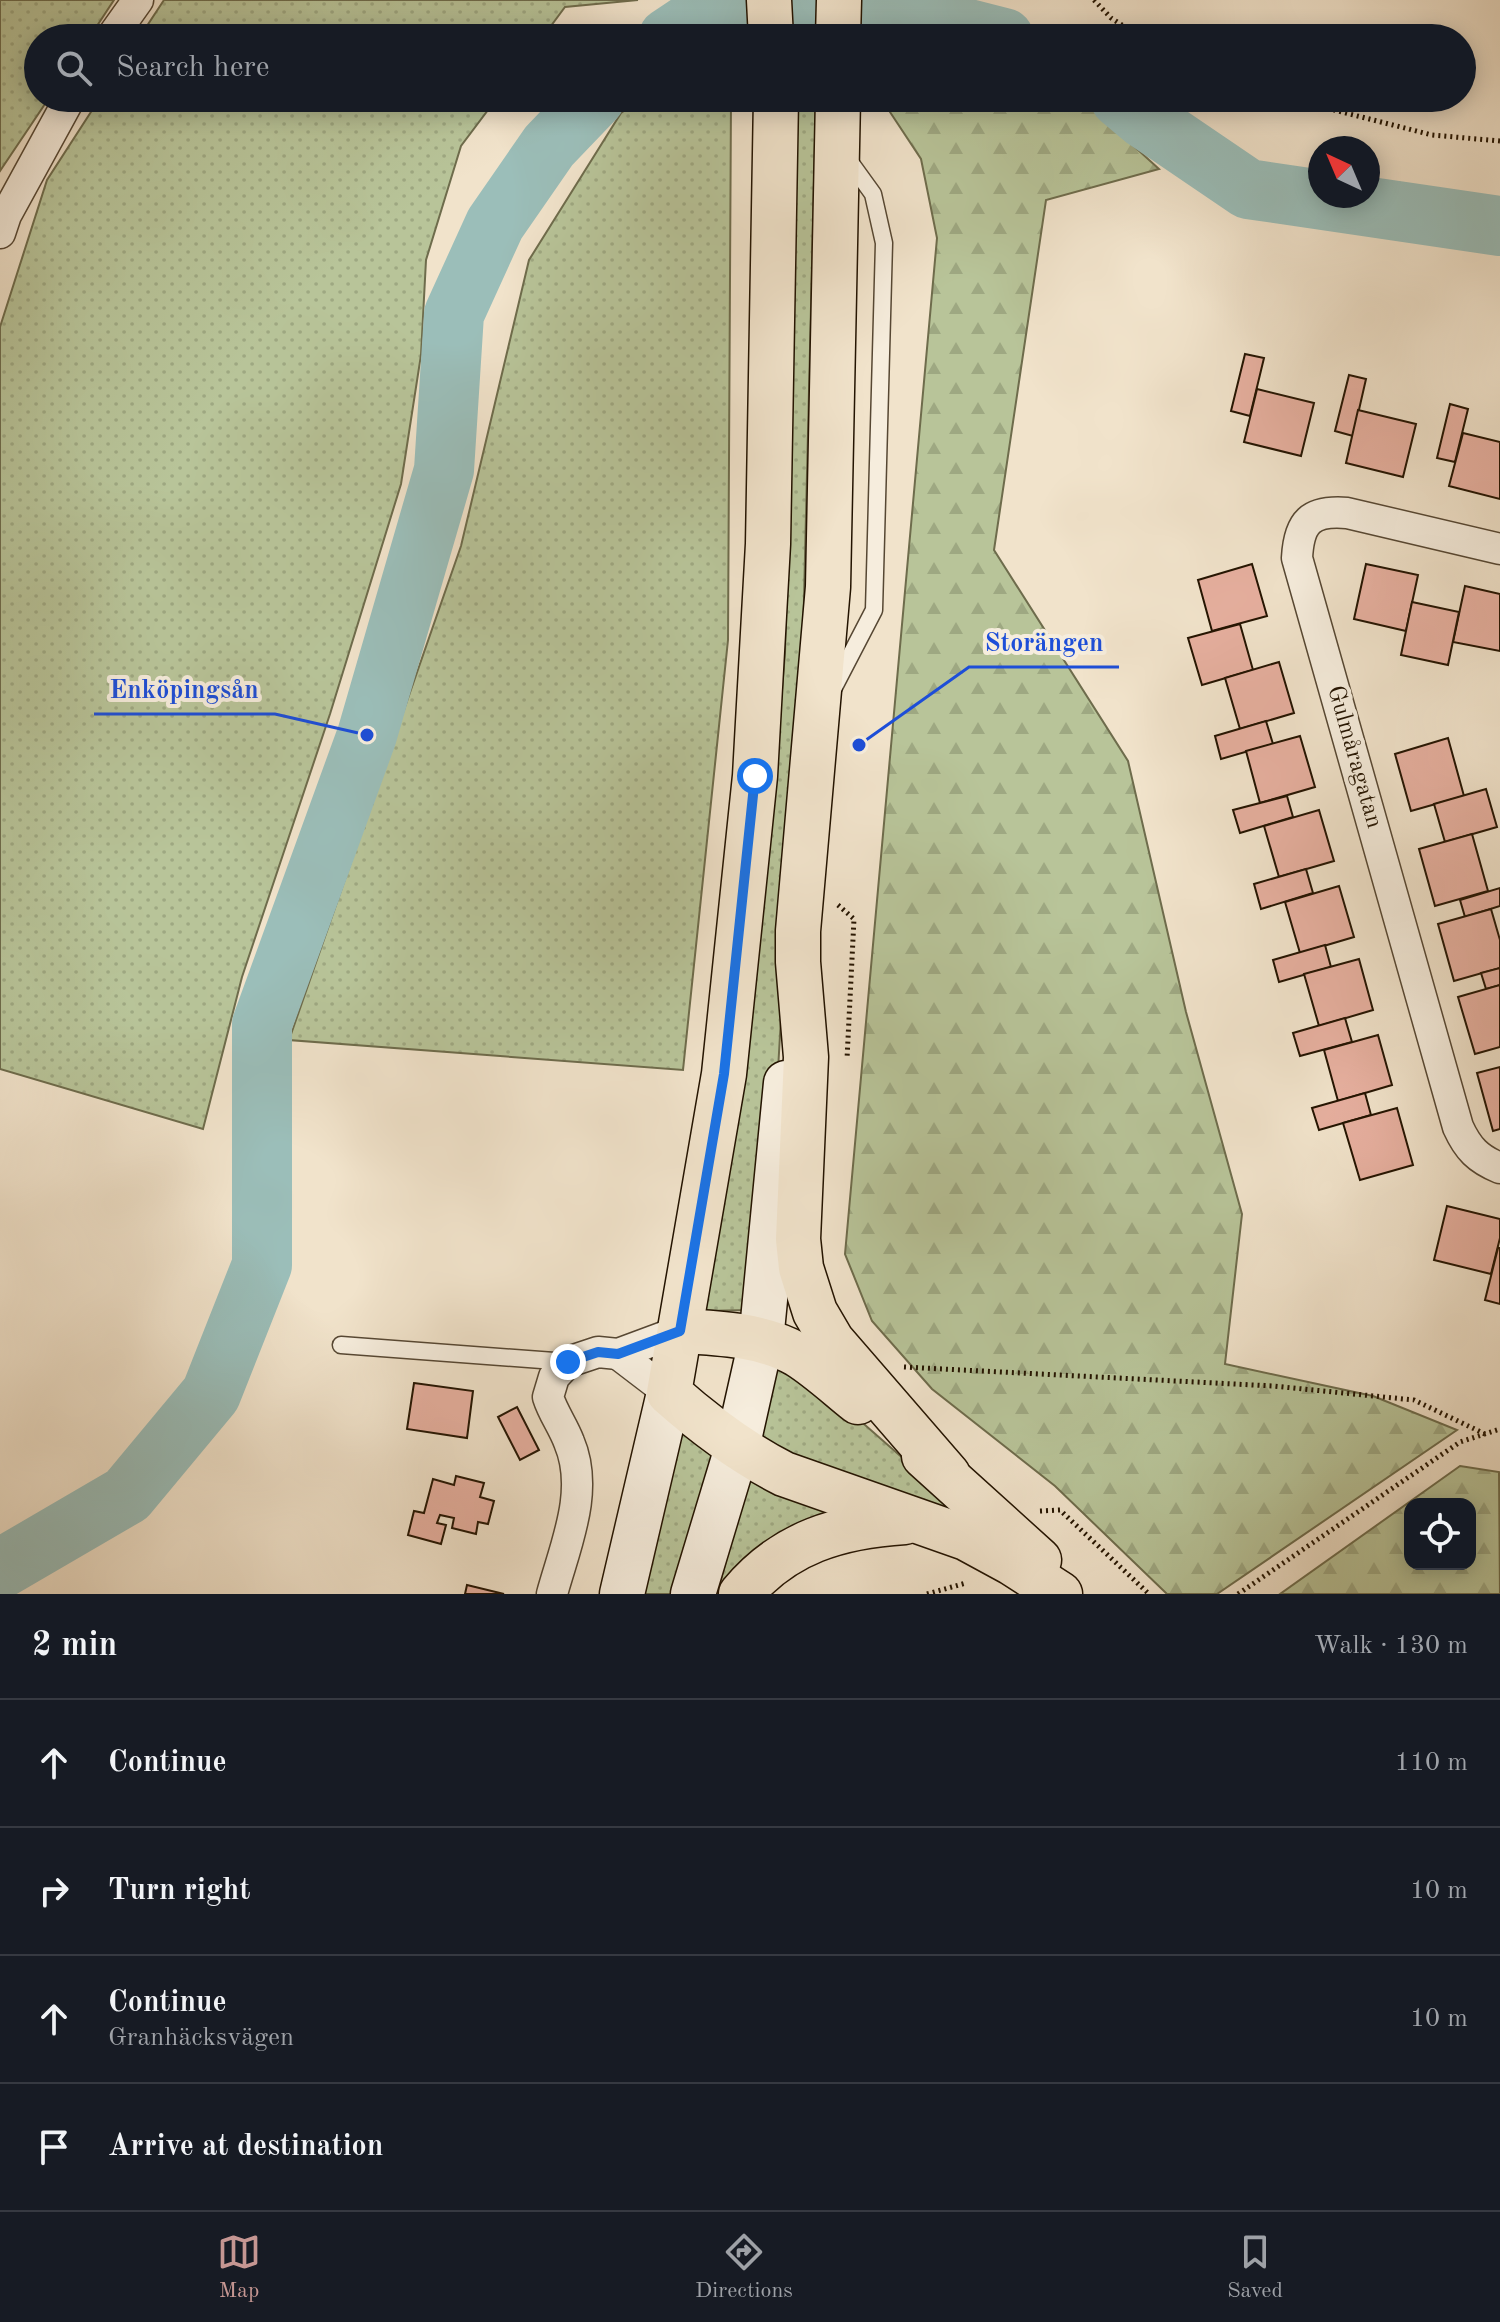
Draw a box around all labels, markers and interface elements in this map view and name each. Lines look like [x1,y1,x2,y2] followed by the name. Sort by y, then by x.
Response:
[24,24,1476,112] search box
[52,46,96,90] icon: search
[116,53,270,83] text: Search here
[1308,136,1380,208] north arrow
[969,617,1119,667] callout: Storängen
[985,631,1103,657] text: Storängen
[94,664,275,714] callout: Enköpingsån
[109,678,259,704] text: Enköpingsån
[1322,683,1386,831] street label: Gulmåragatan
[737,758,773,794] route start
[550,1344,586,1380] route end
[1404,1498,1476,1570] map controls
[1404,1498,1476,1570] button: locate
[32,1629,117,1663] text: 2 min
[1314,1633,1468,1659] text: Walk · 130 m
[32,1741,76,1785] icon: ahead
[108,1748,227,1778] text: Continue
[1395,1750,1468,1776] text: 110 m
[32,1869,76,1913] icon: right
[108,1876,250,1906] text: Turn right
[1410,1878,1468,1904] text: 10 m
[108,1988,227,2018] text: Continue
[32,1997,76,2041] icon: ahead
[1410,2006,1468,2032] text: 10 m
[108,2025,294,2051] text: Granhäcksvägen
[32,2125,76,2169] icon: arrive
[108,2132,383,2162] text: Arrive at destination
[217,2230,261,2305] tab: Map
[695,2230,793,2305] tab: Directions
[1227,2230,1283,2305] tab: Saved

